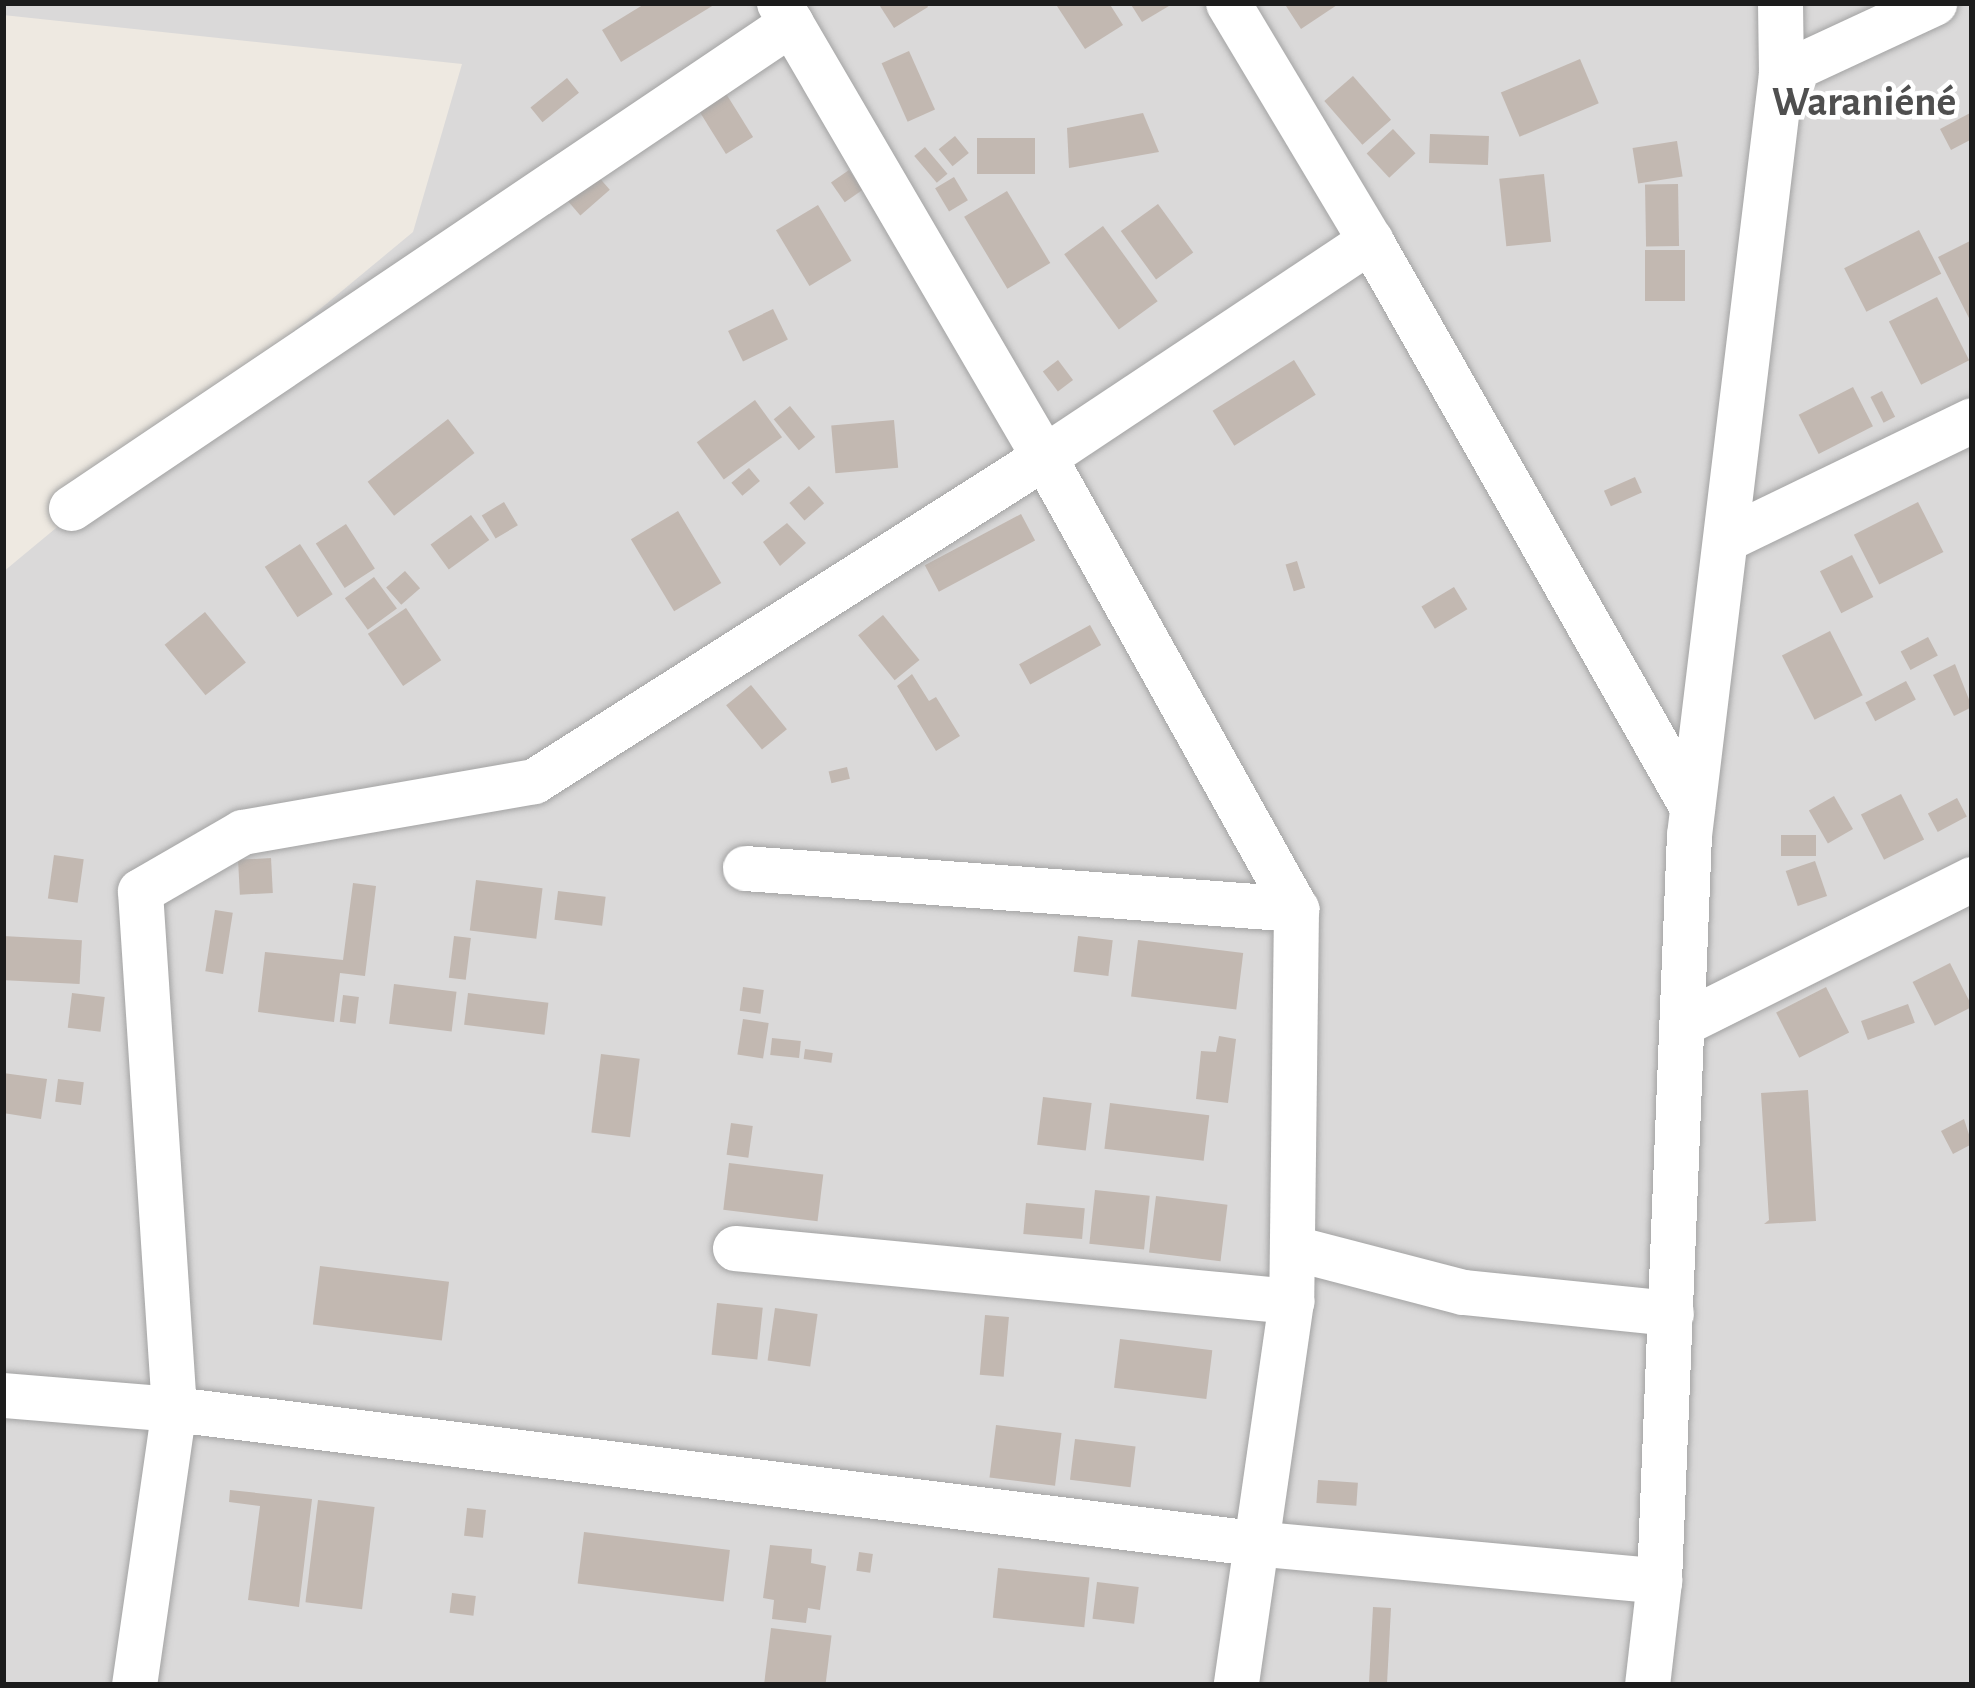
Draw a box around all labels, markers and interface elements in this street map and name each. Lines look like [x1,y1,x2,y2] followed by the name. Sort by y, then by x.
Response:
[1772,77,1956,127] district label: Waraniéné

